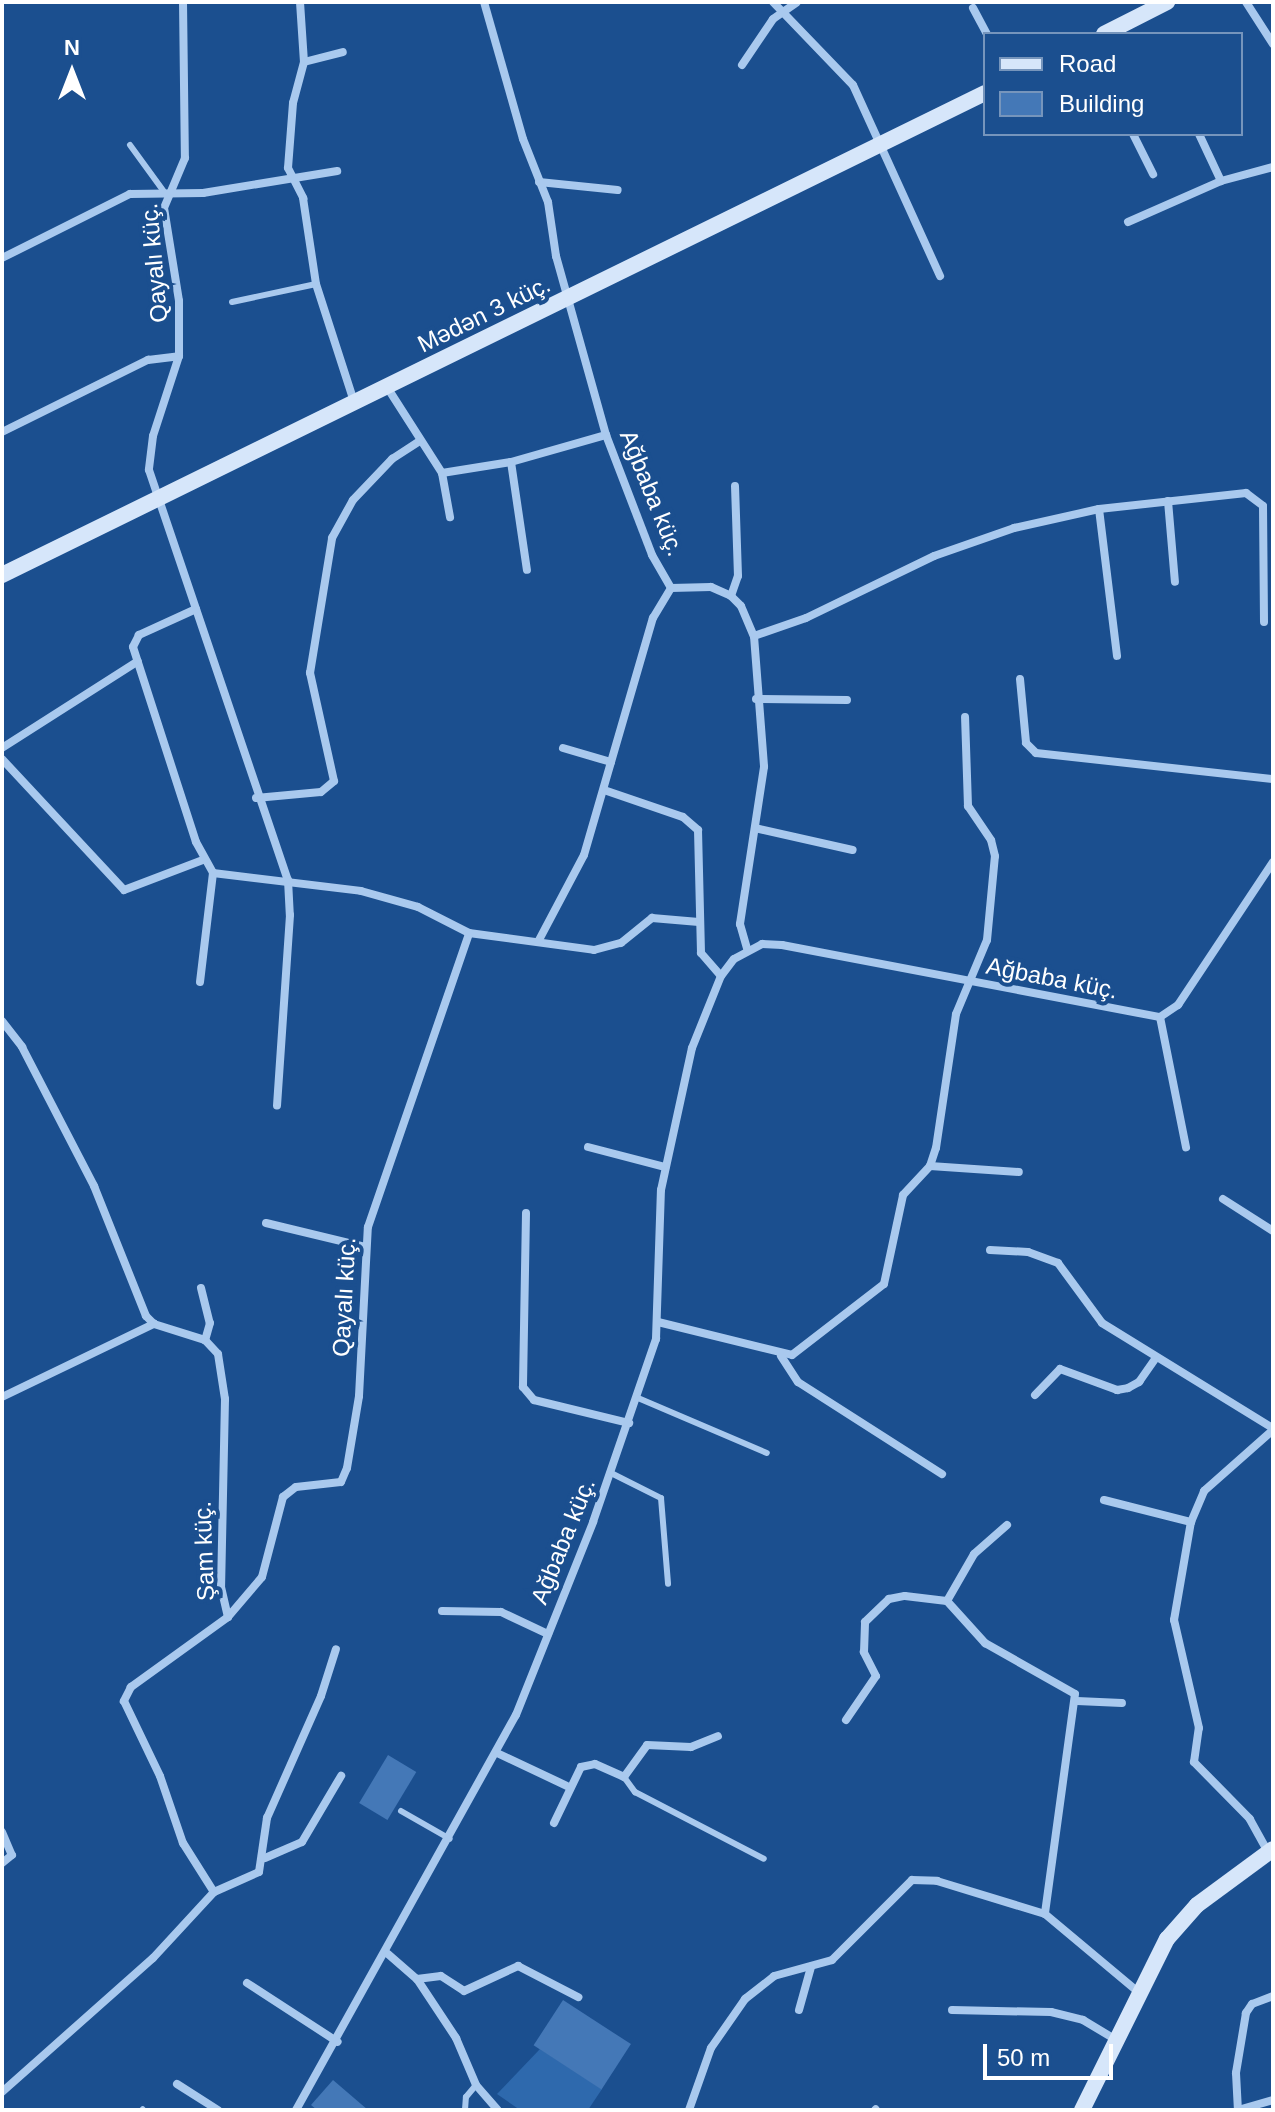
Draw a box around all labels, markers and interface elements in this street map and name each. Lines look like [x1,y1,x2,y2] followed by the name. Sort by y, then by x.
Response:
[32,32,112,112] north arrow
[983,32,1243,136] legend
[64,35,80,60] text: N
[1059,50,1116,77] text: Road
[1059,90,1144,117] text: Building
[134,202,174,324] street label: Qayalı küç.
[413,269,555,359] street label: Mədən 3 küç.
[614,426,690,560] street label: Ağbaba küç.
[984,951,1120,1005] street label: Ağbaba küç.
[326,1236,362,1358] street label: Qayalı küç.
[525,1474,601,1608] street label: Ağbaba küç.
[188,1501,220,1601] street label: Şam küç.
[987,2028,1117,2078] scale bar
[997,2044,1050,2071] text: 50 m

